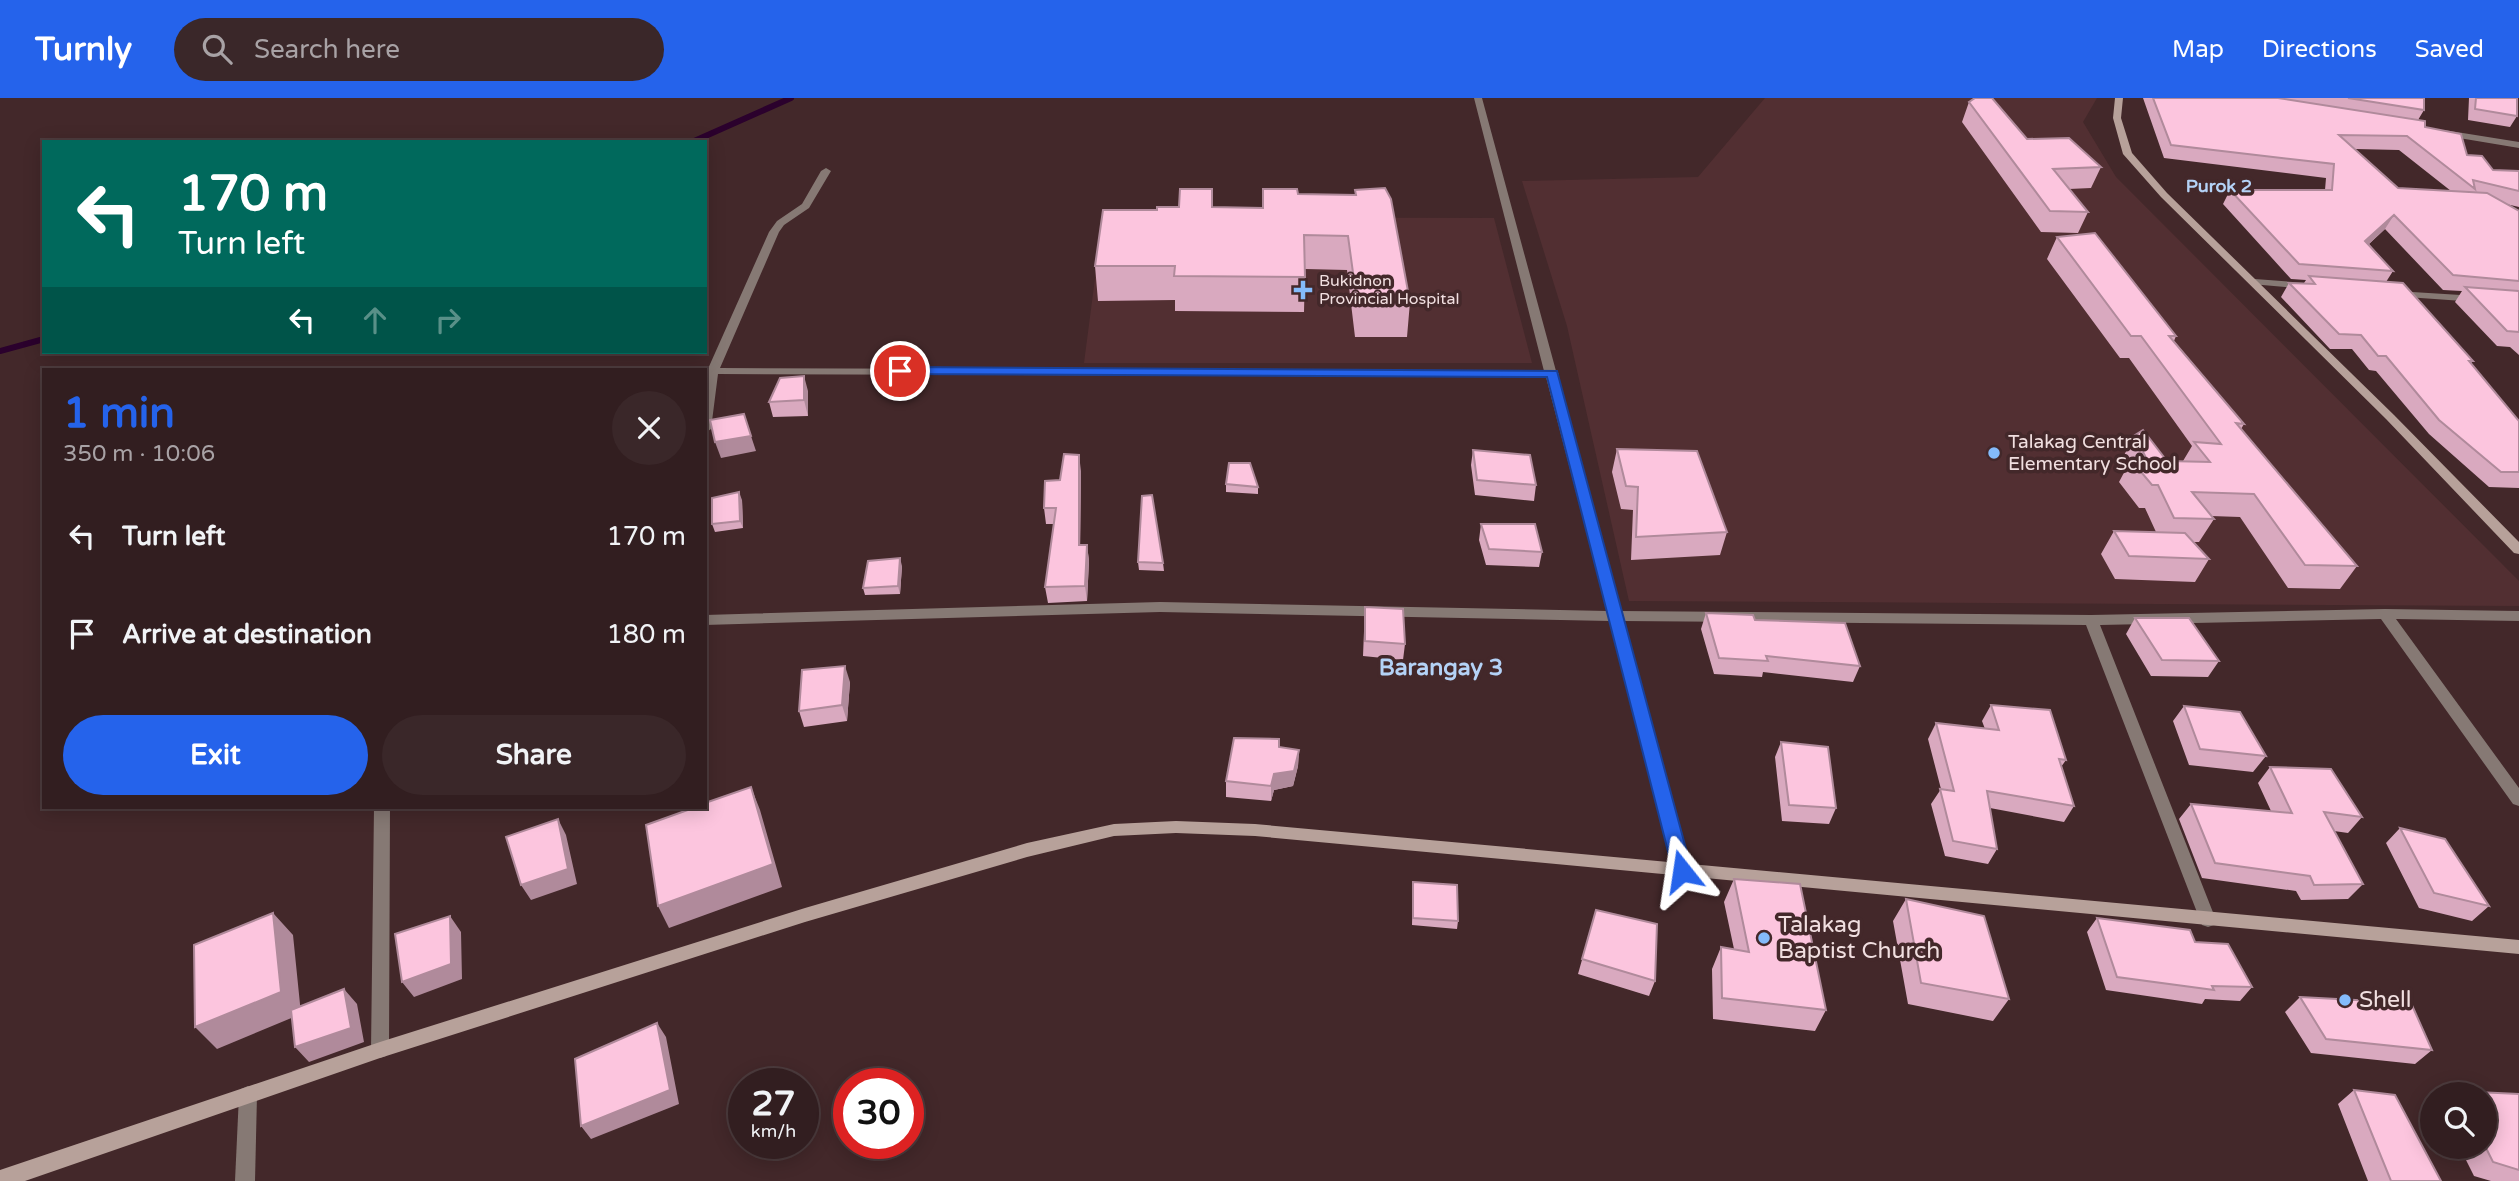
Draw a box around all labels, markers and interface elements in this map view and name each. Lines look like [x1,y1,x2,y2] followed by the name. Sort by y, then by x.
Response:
[174,18,664,81] search box
[35,30,132,69] text: Turnly
[198,30,236,68] icon: search
[254,34,400,65] text: Search here
[2172,35,2224,64] text: Map
[2262,35,2377,64] text: Directions
[2415,35,2484,64] text: Saved
[178,165,328,224] text: 170 m
[63,168,154,259] icon: left
[2186,175,2252,197] district label: Purok 2
[178,225,305,263] text: Turn left
[1319,271,1459,309] place label: Bukidnon Provincial Hospital
[1293,280,1313,300] marker: Bukidnon Provincial Hospital
[283,301,321,339] icon: left
[356,301,394,339] icon: ahead
[429,301,467,339] icon: right
[870,341,930,401] pin
[881,352,919,390] icon: arrive
[63,388,175,439] text: 1 min
[612,391,686,465] button: close
[2008,431,2177,475] place label: Talakag Central Elementary School
[63,440,215,468] text: 350 m · 10:06
[1986,445,2002,461] marker: Talakag Central Elementary School
[63,517,101,555] icon: left
[122,521,225,552] text: Turn left
[606,521,686,552] text: 170 m
[63,615,101,653] icon: arrive
[122,619,372,650] text: Arrive at destination
[606,619,686,650] text: 180 m
[1379,654,1503,682] district label: Barangay 3
[63,715,368,795] button: Exit
[382,715,686,795] button: Share
[1645,834,1719,908] position arrow
[1778,911,1940,965] place label: Talakag Baptist Church
[1756,930,1772,946] marker: Talakag Baptist Church
[2359,986,2411,1014] place label: Shell
[2337,992,2353,1008] marker: Shell
[833,1068,924,1159] speed limit sign: 30
[2420,1082,2497,1159] map controls
[2420,1082,2497,1159] button: search
[752,1083,795,1125] text: 27
[751,1120,796,1142] text: km/h

